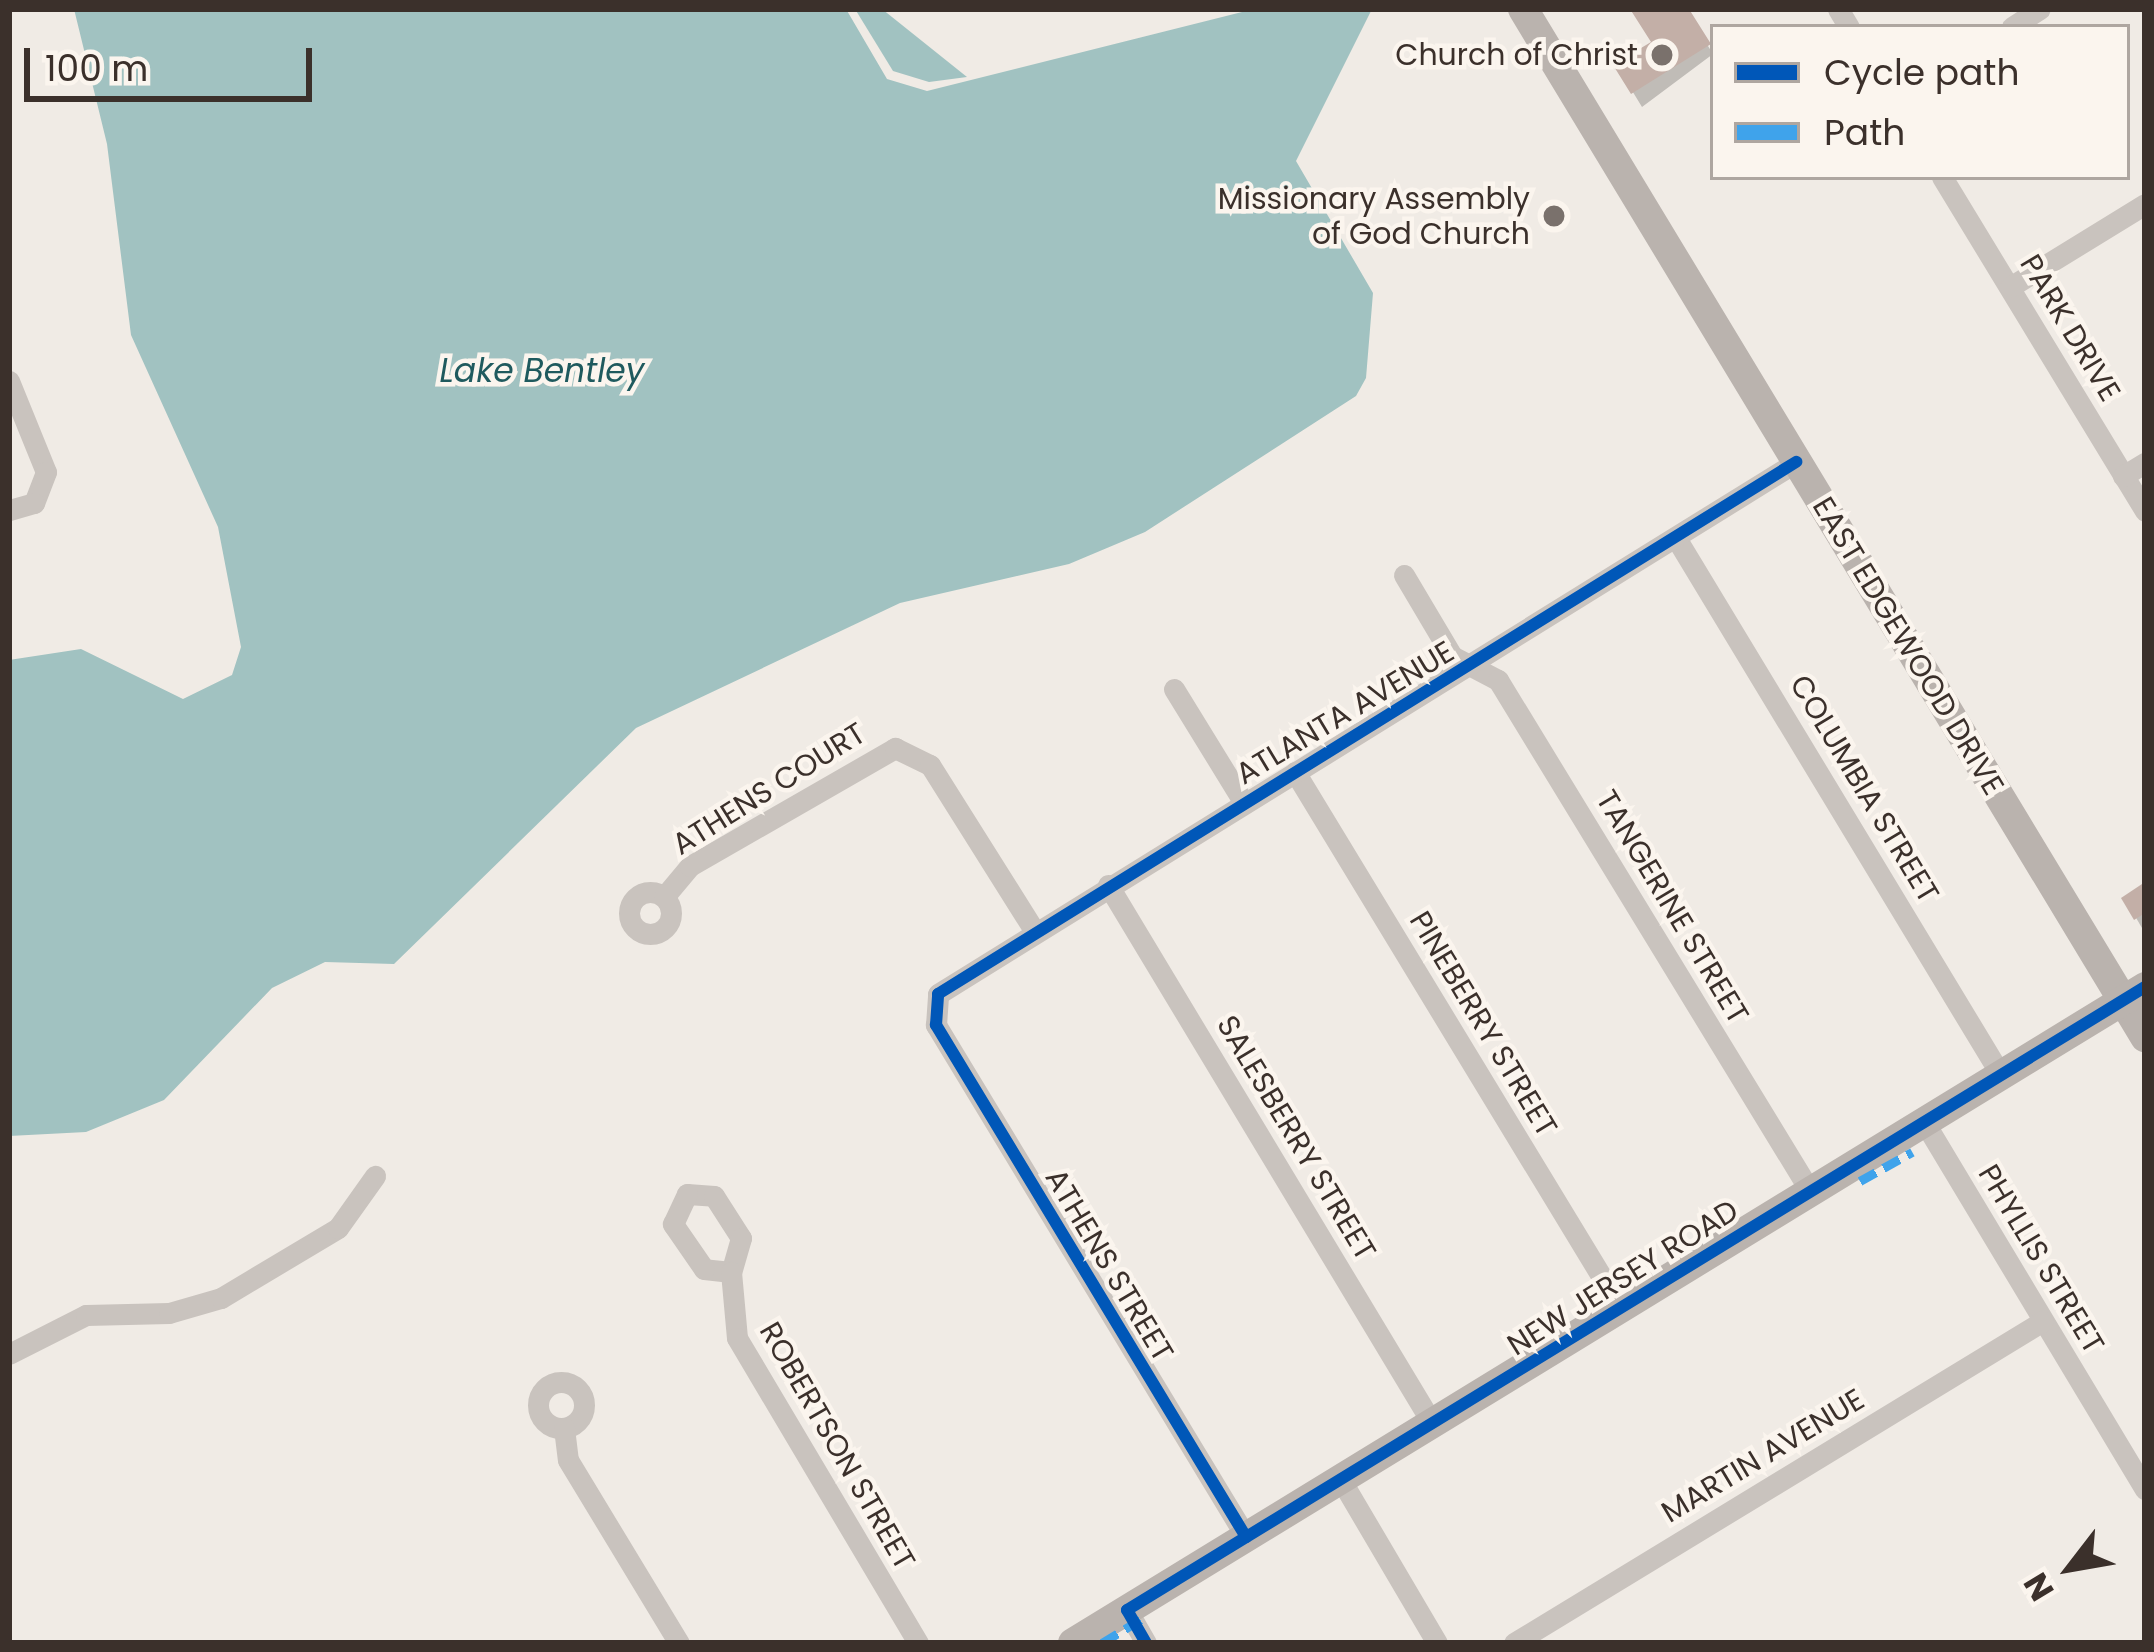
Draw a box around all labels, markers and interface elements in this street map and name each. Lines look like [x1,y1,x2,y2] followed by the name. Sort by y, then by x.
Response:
[30,24,318,98] scale bar
[1710,24,2130,180] legend
[1395,37,1638,73] place label: Church of Christ
[1649,42,1675,68] marker: Church of Christ
[45,43,148,94] text: 100 m
[1824,47,2020,98] text: Cycle path
[1824,107,1905,158] text: Path
[1218,181,1530,252] place label: Missionary Assembly of God Church
[1541,203,1567,229] marker: Missionary Assembly of God Church
[2012,248,2128,408] street label: PARK DRIVE
[440,351,644,391] water label: Lake Bentley
[1805,491,2011,801] street label: EAST EDGEWOOD DRIVE
[1230,634,1460,792] street label: ATLANTA AVENUE
[1782,669,1946,909] street label: COLUMBIA STREET
[666,715,872,863] street label: ATHENS COURT
[1588,784,1756,1030] street label: TANGERINE STREET
[1402,905,1564,1143] street label: PINEBERRY STREET
[1209,1009,1383,1267] street label: SALESBERRY STREET
[1971,1158,2111,1360] street label: PHYLLIS STREET
[1037,1162,1181,1368] street label: ATHENS STREET
[1501,1192,1745,1364] street label: NEW JERSEY ROAD
[752,1316,922,1576] street label: ROBERTSON STREET
[1655,1381,1871,1531] street label: MARTIN AVENUE
[2010,1508,2130,1628] north arrow
[2012,1564,2065,1610] text: N

